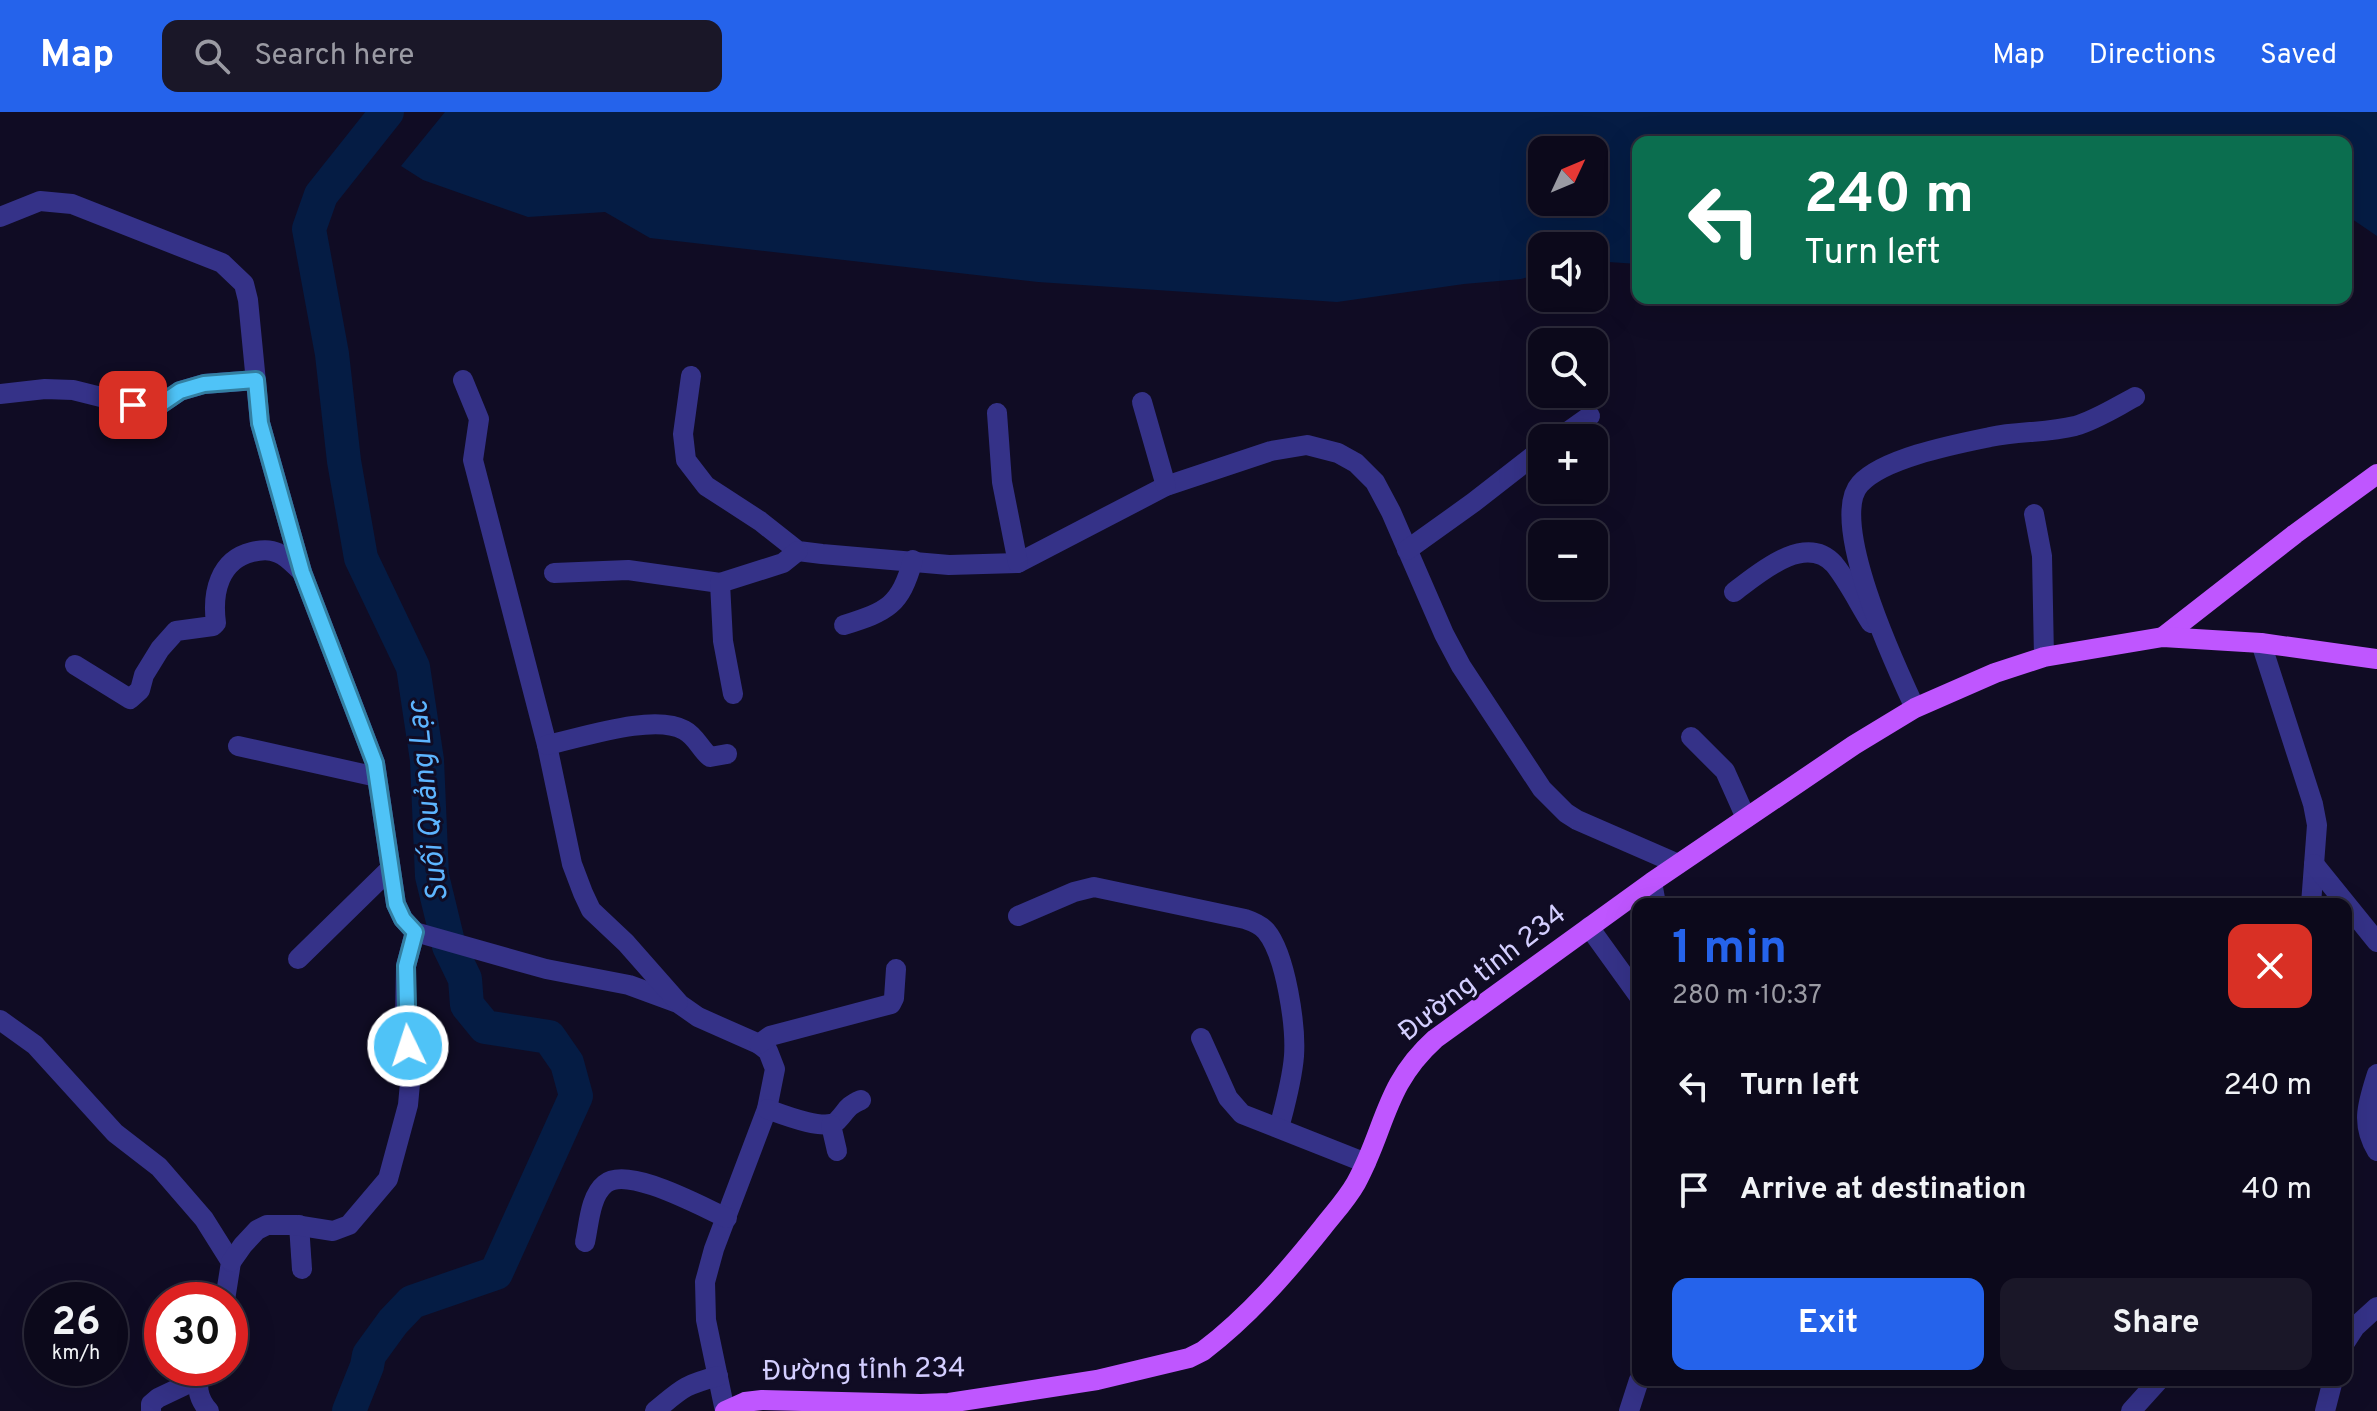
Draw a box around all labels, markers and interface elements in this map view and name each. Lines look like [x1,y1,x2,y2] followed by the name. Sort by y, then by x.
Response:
[162,20,722,92] search box
[40,32,114,81] text: Map
[190,34,234,78] icon: search
[254,38,414,75] text: Search here
[1992,38,2045,74] text: Map
[2089,38,2216,74] text: Directions
[2260,38,2337,74] text: Saved
[1528,136,1608,216] north arrow
[1528,136,1608,600] map controls
[1804,162,1974,232] text: 240 m
[1672,168,1776,272] icon: left
[1804,231,1941,277] text: Turn left
[1528,232,1608,312] button: sound
[1528,328,1608,408] button: search
[99,371,167,439] pin
[111,383,155,427] icon: arrive
[1528,424,1608,504] button: +
[1528,520,1608,600] button: −
[399,698,458,904] water label: Suối Quảng Lạc
[1392,897,1574,1051] street label: Đường tỉnh 234
[1672,920,1787,980] text: 1 min
[2228,924,2312,1008] button: close
[1672,980,1822,1013] text: 280 m · 10:37
[366,1004,450,1088] position arrow
[1672,1064,1716,1108] icon: left
[1740,1068,1860,1105] text: Turn left
[2224,1068,2312,1105] text: 240 m
[1672,1168,1716,1212] icon: arrive
[1740,1172,2026,1209] text: Arrive at destination
[2242,1172,2312,1209] text: 40 m
[1672,1278,1984,1370] button: Exit
[2000,1278,2312,1370] button: Share
[144,1282,248,1386] speed limit sign: 30
[51,1299,101,1349] text: 26
[52,1341,100,1367] text: km/h
[762,1351,966,1391] street label: Đường tỉnh 234

